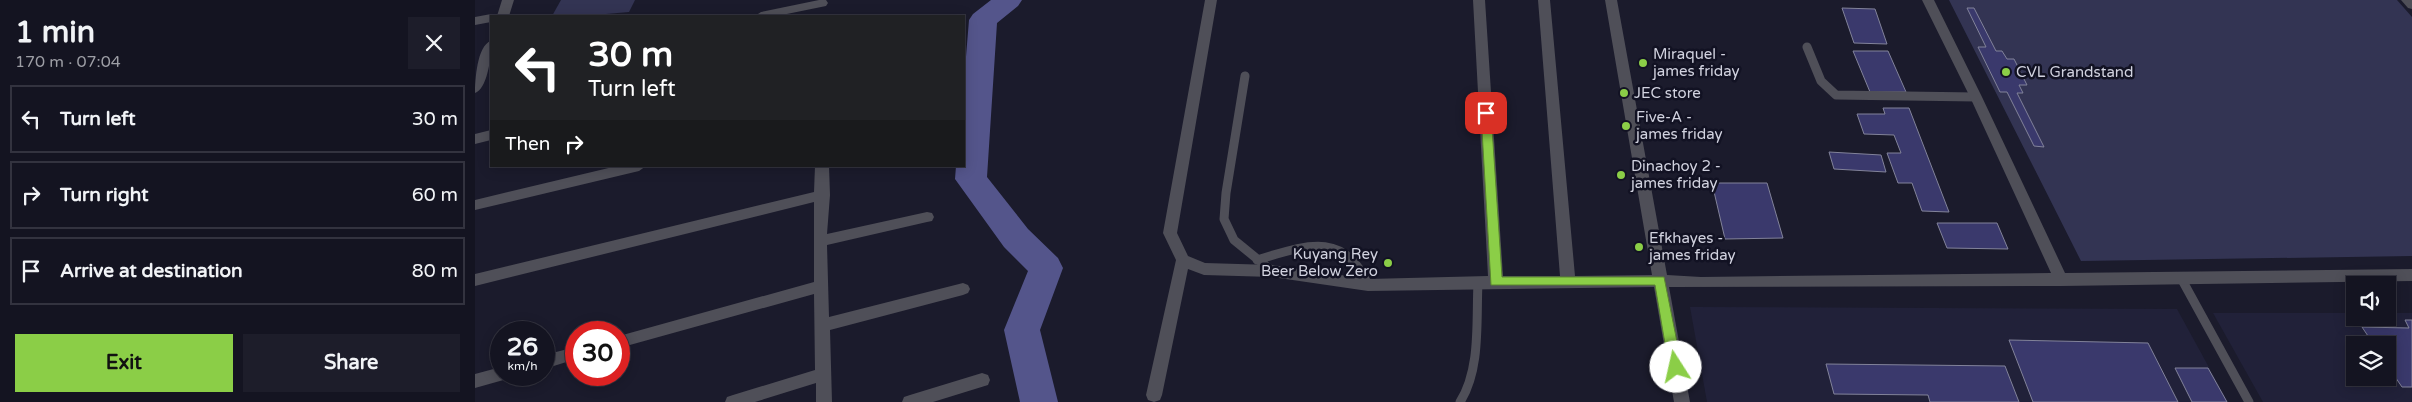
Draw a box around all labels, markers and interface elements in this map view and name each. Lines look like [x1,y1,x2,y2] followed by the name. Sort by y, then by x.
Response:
[15,14,95,51] text: 1 min
[408,17,460,69] button: close
[588,34,673,76] text: 30 m
[505,35,570,100] icon: left
[1652,45,1740,80] place label: Miraquel - james friday
[15,52,121,72] text: 170 m · 07:04
[1637,57,1649,69] marker: Miraquel - james friday
[2016,63,2133,81] place label: CVL Grandstand
[2000,66,2012,78] marker: CVL Grandstand
[588,76,676,102] text: Turn left
[1634,84,1701,102] place label: JEC store
[1618,87,1630,99] marker: JEC store
[1465,92,1507,134] pin
[1472,99,1500,127] icon: arrive
[17,105,45,133] icon: left
[60,108,136,130] text: Turn left
[412,108,458,130] text: 30 m
[1635,108,1723,143] place label: Five-A - james friday
[1620,120,1632,132] marker: Five-A - james friday
[560,130,588,158] icon: right
[505,133,550,155] text: Then
[1630,157,1721,192] place label: Dinachoy 2 - james friday
[1615,169,1627,181] marker: Dinachoy 2 - james friday
[17,181,45,209] icon: right
[60,184,148,206] text: Turn right
[412,184,458,206] text: 60 m
[1648,229,1736,264] place label: Efkhayes - james friday
[1633,241,1645,253] marker: Efkhayes - james friday
[1261,245,1378,280] place label: Kuyang Rey Beer Below Zero
[17,257,45,285] icon: arrive
[1382,257,1394,269] marker: Kuyang Rey Beer Below Zero
[60,260,243,282] text: Arrive at destination
[412,260,458,282] text: 80 m
[2346,276,2396,386] map controls
[2346,276,2396,326] button: sound
[565,321,630,386] speed limit sign: 30
[507,332,538,362] text: 26
[15,334,233,392] button: Exit
[243,334,460,392] button: Share
[2346,336,2396,386] button: layers
[1649,340,1701,392] position arrow
[507,359,538,373] text: km/h

